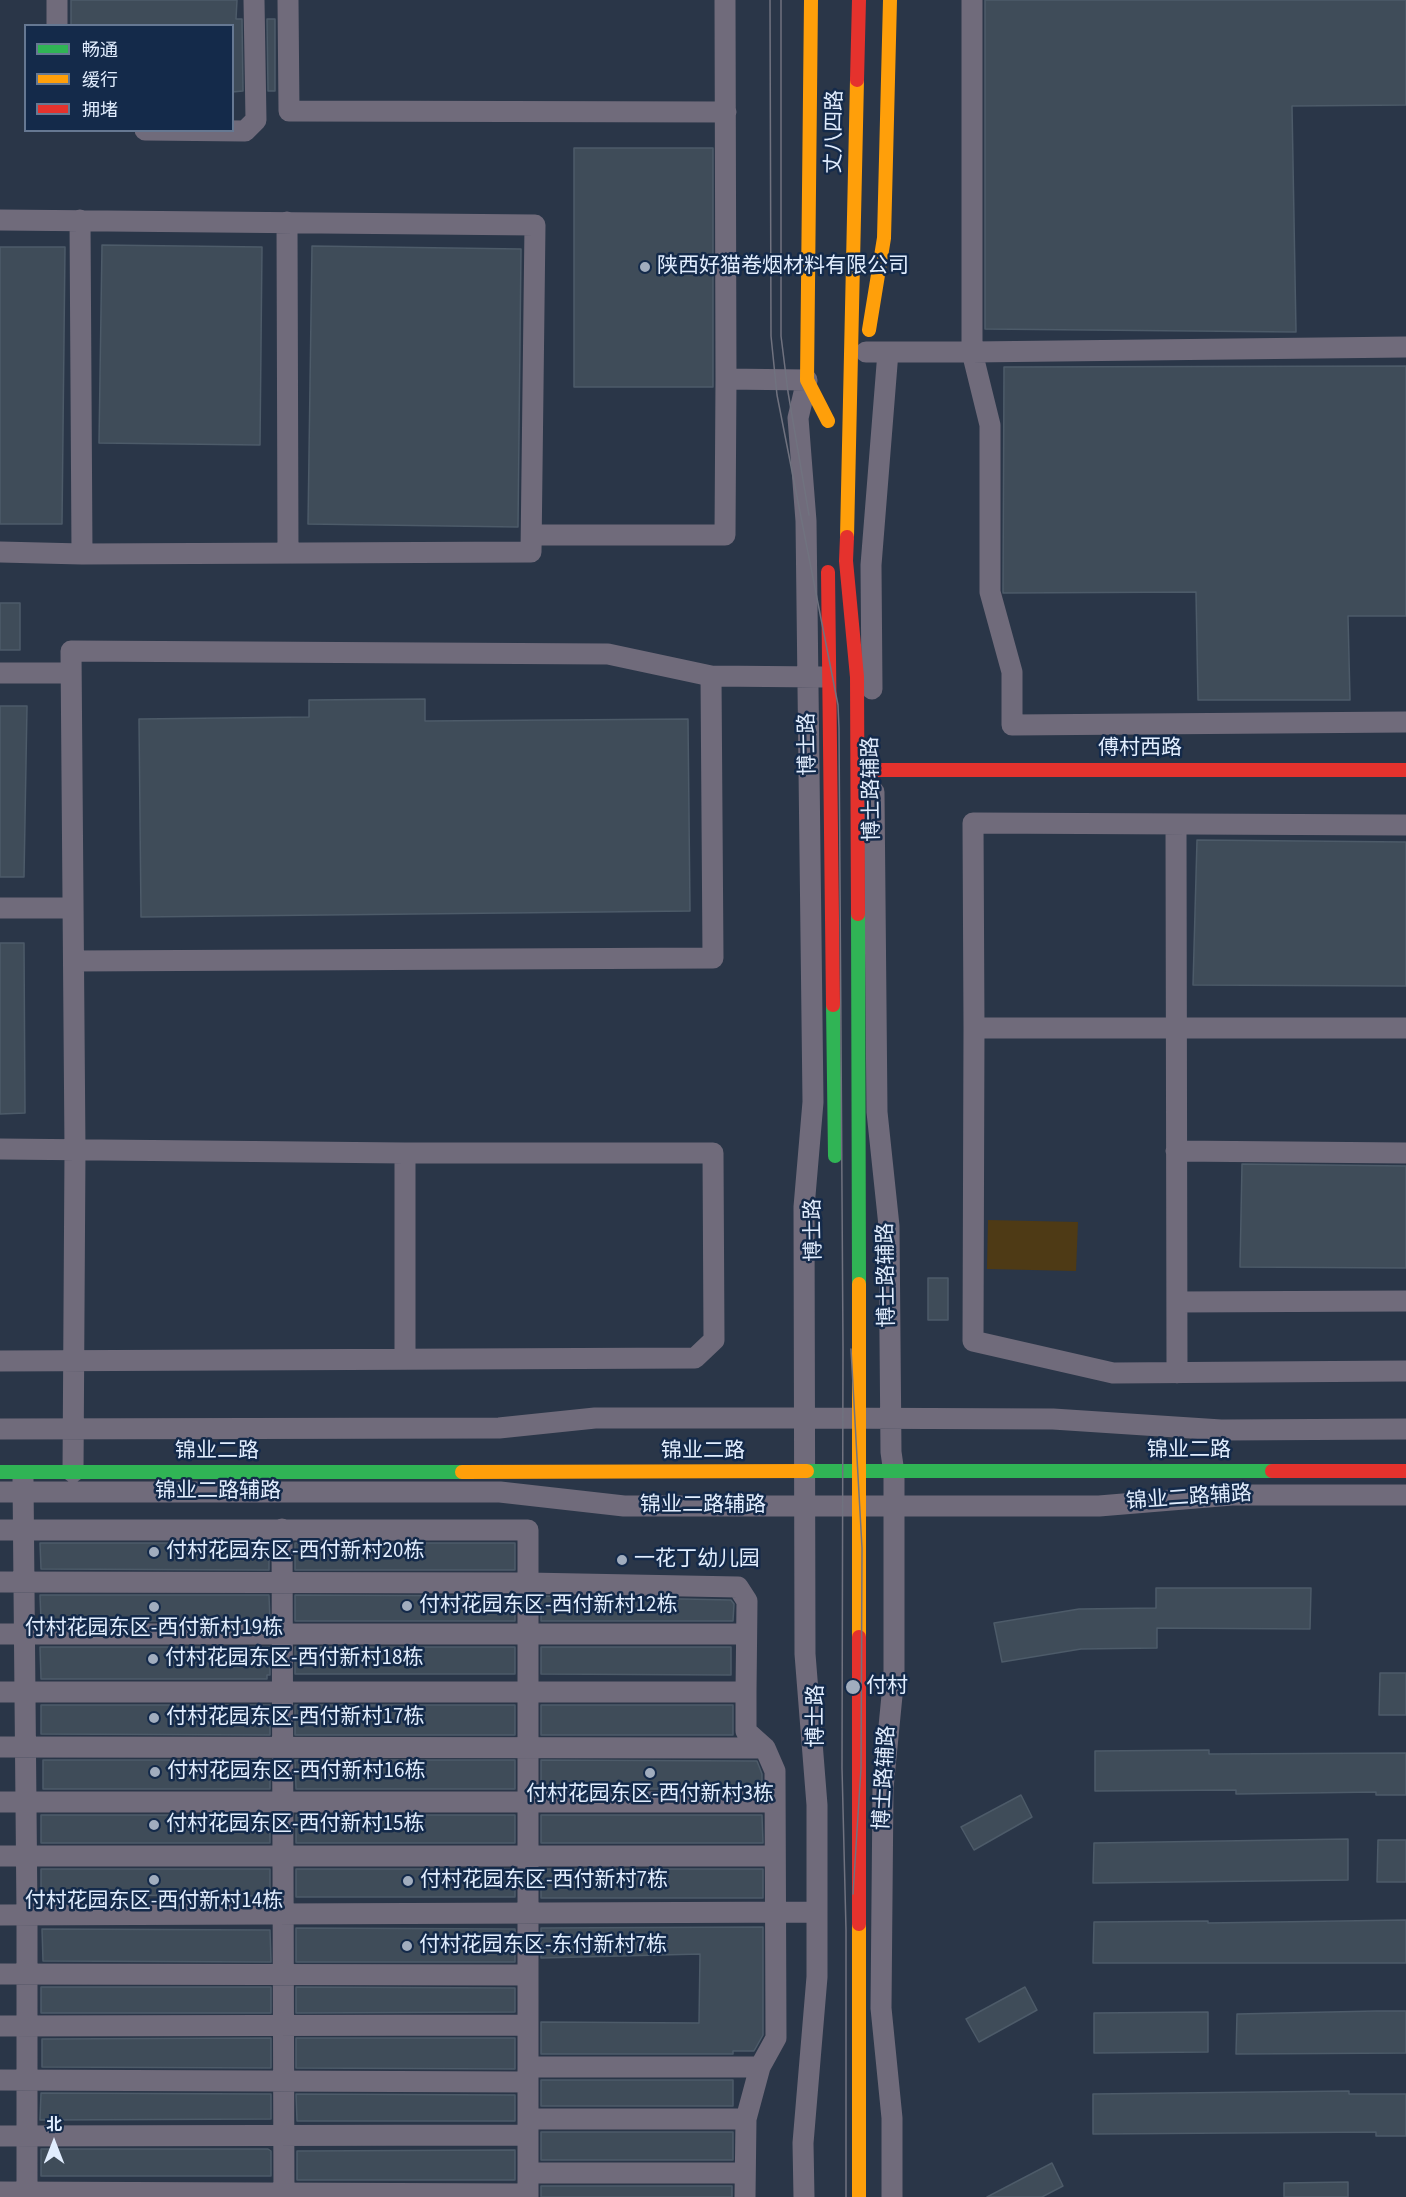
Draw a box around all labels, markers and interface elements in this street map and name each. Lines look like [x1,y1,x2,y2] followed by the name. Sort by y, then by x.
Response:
[24,24,234,132] legend
[82,38,118,63] text: 畅通
[82,68,118,93] text: 缓行
[823,90,849,174] street label: 丈八四路
[82,98,118,123] text: 拥堵
[657,254,909,280] place label: 陕西好猫卷烟材料有限公司
[638,260,652,274] marker: 陕西好猫卷烟材料有限公司
[796,712,822,776] street label: 博士路
[859,736,887,842] street label: 博士路辅路
[1098,736,1182,762] street label: 傅村西路
[802,1198,828,1262] street label: 博士路
[874,1222,902,1328] street label: 博士路辅路
[1147,1438,1231,1464] street label: 锦业二路
[175,1439,259,1465] street label: 锦业二路
[661,1439,745,1465] street label: 锦业二路
[155,1479,281,1505] street label: 锦业二路辅路
[1125,1482,1253,1516] street label: 锦业二路辅路
[640,1493,766,1519] street label: 锦业二路辅路
[166,1539,424,1565] place label: 付村花园东区-西付新村20栋
[147,1545,161,1559] marker: 付村花园东区-西付新村20栋
[634,1547,760,1573] place label: 一花丁幼儿园
[615,1553,629,1567] marker: 一花丁幼儿园
[419,1593,677,1619] place label: 付村花园东区-西付新村12栋
[400,1599,414,1613] marker: 付村花园东区-西付新村12栋
[147,1600,161,1614] marker: 付村花园东区-西付新村19栋
[25,1616,283,1642] place label: 付村花园东区-西付新村19栋
[165,1646,423,1672] place label: 付村花园东区-西付新村18栋
[146,1652,160,1666] marker: 付村花园东区-西付新村18栋
[866,1674,908,1700] place label: 付村
[844,1678,862,1696] marker: 付村
[804,1685,830,1747] street label: 博士路
[166,1705,424,1731] place label: 付村花园东区-西付新村17栋
[147,1711,161,1725] marker: 付村花园东区-西付新村17栋
[871,1725,901,1831] street label: 博士路辅路
[167,1759,425,1785] place label: 付村花园东区-西付新村16栋
[148,1765,162,1779] marker: 付村花园东区-西付新村16栋
[643,1766,657,1780] marker: 付村花园东区-西付新村3栋
[526,1782,774,1808] place label: 付村花园东区-西付新村3栋
[166,1812,424,1838] place label: 付村花园东区-西付新村15栋
[147,1818,161,1832] marker: 付村花园东区-西付新村15栋
[420,1868,668,1894] place label: 付村花园东区-西付新村7栋
[147,1873,161,1887] marker: 付村花园东区-西付新村14栋
[401,1874,415,1888] marker: 付村花园东区-西付新村7栋
[25,1889,283,1915] place label: 付村花园东区-西付新村14栋
[419,1933,667,1959] place label: 付村花园东区-东付新村7栋
[400,1939,414,1953] marker: 付村花园东区-东付新村7栋
[24,2113,84,2173] north arrow
[46,2114,62,2136] text: 北

